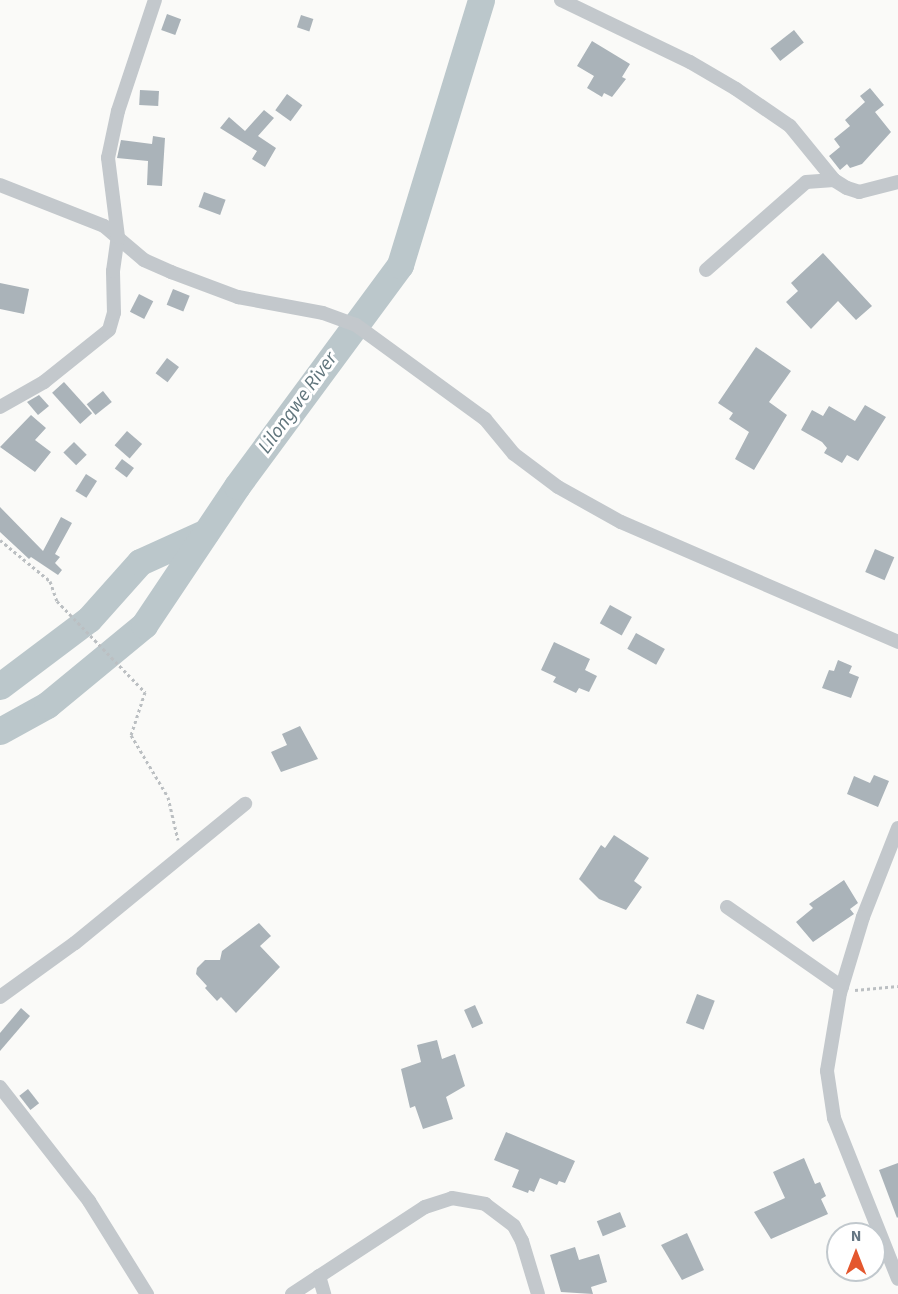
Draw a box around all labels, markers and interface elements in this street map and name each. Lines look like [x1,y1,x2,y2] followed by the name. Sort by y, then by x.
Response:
[253,348,343,458] water label: Lilongwe River
[826,1222,886,1282] north arrow
[851,1225,861,1247] text: N

